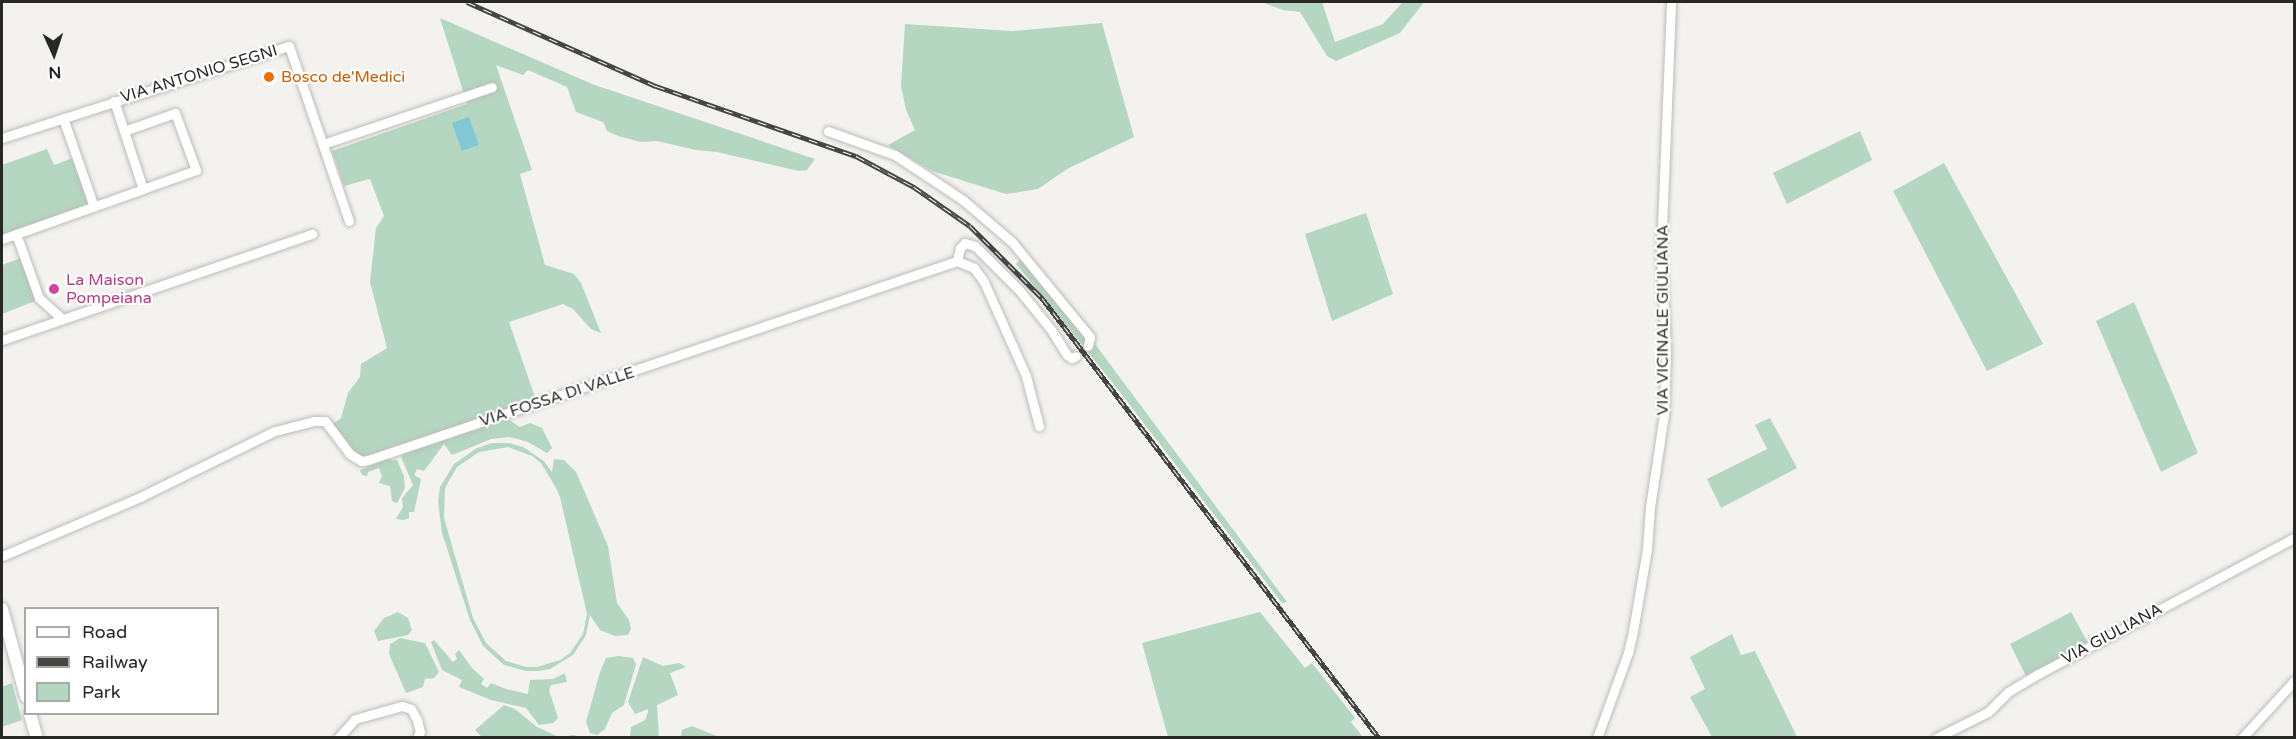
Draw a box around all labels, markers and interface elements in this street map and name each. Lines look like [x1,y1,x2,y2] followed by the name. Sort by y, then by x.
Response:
[24,24,84,84] north arrow
[118,41,280,107] street label: VIA ANTONIO SEGNI
[48,62,62,82] text: N
[281,67,405,87] place label: Bosco de'Medici
[262,70,276,84] marker: Bosco de'Medici
[1653,225,1673,415] street label: VIA VICINALE GIULIANA
[66,270,152,308] place label: La Maison Pompeiana
[47,282,61,296] marker: La Maison Pompeiana
[477,363,637,431] street label: VIA FOSSA DI VALLE
[2058,599,2166,669] street label: VIA GIULIANA
[24,607,219,715] legend
[82,621,127,643] text: Road
[82,651,148,673] text: Railway
[82,681,120,703] text: Park

